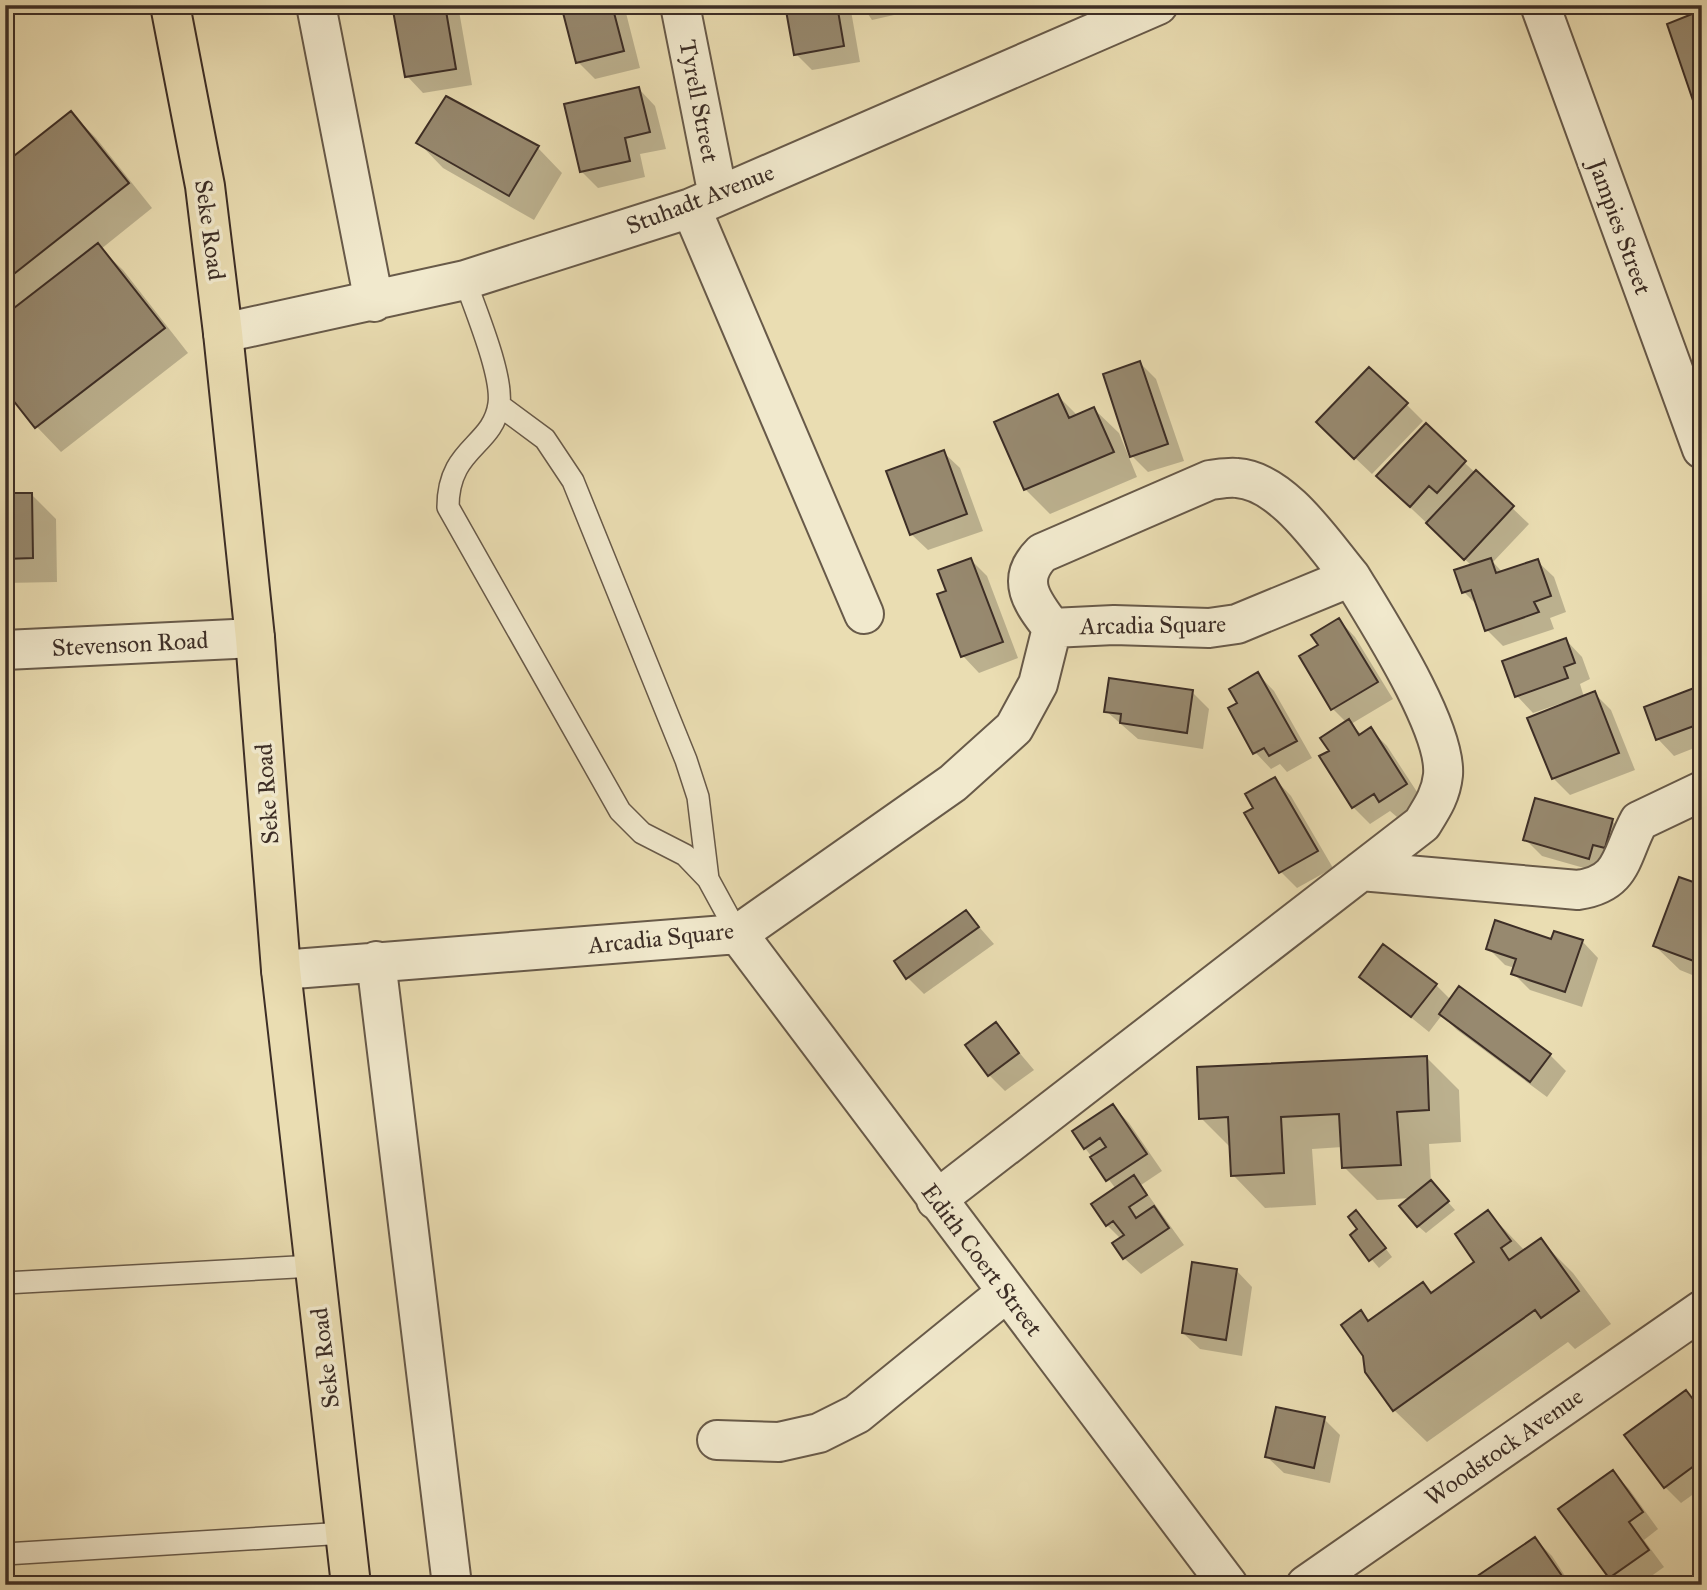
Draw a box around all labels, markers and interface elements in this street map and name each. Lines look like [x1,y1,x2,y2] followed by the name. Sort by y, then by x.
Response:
[672,37,726,165] street label: Tyrell Street
[1581,153,1658,299] street label: Jampies Street
[622,157,778,241] street label: Stuhadt Avenue
[188,178,232,282] street label: Seke Road
[1079,609,1226,641] street label: Arcadia Square
[51,625,209,663] street label: Stevenson Road
[249,743,285,845] street label: Seke Road
[586,915,735,961] street label: Arcadia Square
[915,1178,1050,1343] street label: Edith Coert Street
[304,1306,346,1410] street label: Seke Road
[1419,1381,1589,1513] street label: Woodstock Avenue

